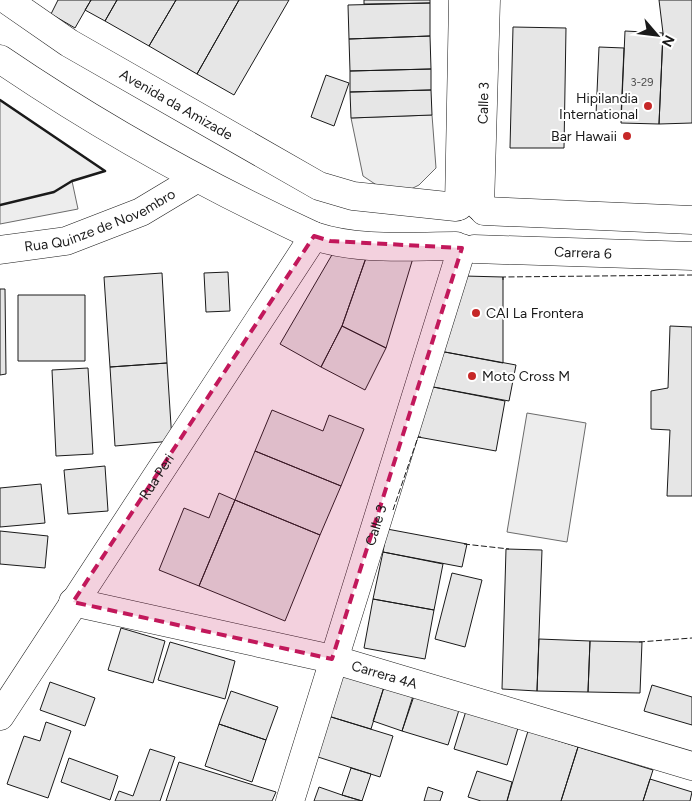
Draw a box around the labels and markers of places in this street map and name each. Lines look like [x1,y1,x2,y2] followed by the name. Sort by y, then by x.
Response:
[559,90,638,123] place label: Hipilandia International
[642,100,654,112] marker: Hipilandia International
[551,128,617,145] place label: Bar Hawaii
[621,130,633,142] marker: Bar Hawaii
[486,305,584,322] place label: CAI La Frontera
[470,307,482,319] marker: CAI La Frontera
[482,368,570,385] place label: Moto Cross M
[466,370,478,382] marker: Moto Cross M

